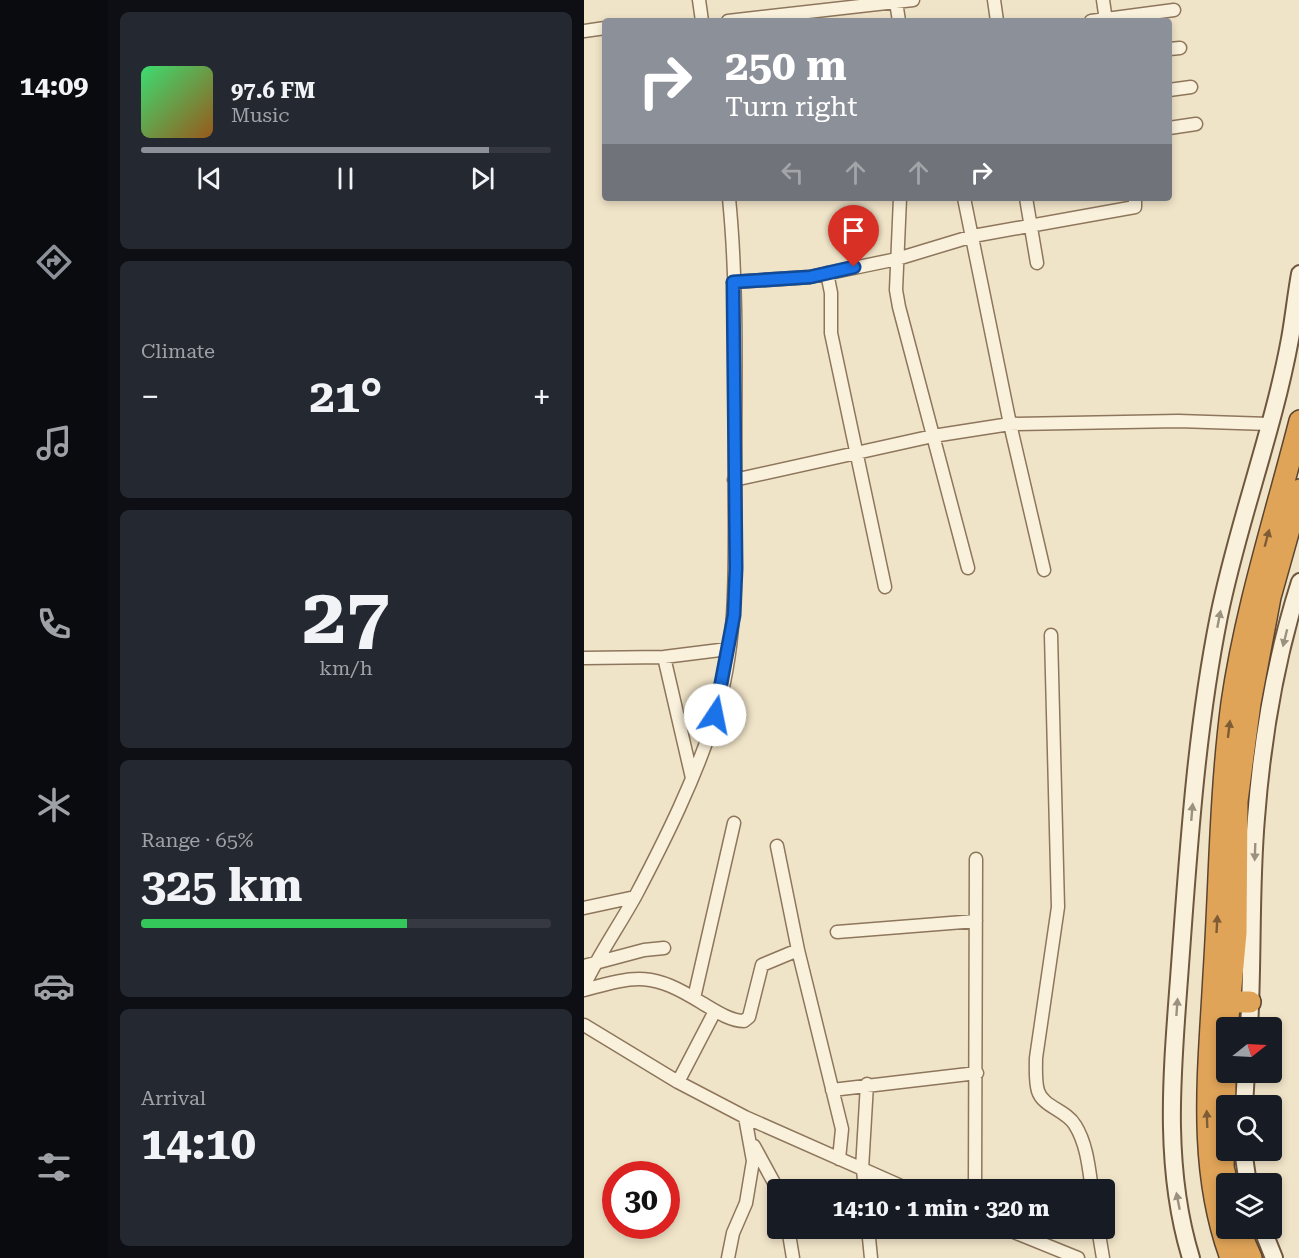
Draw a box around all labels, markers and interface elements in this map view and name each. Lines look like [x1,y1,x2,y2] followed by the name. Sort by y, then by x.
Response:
[725,41,847,90] text: 250 m
[626,42,704,120] icon: right
[20,70,88,102] text: 14:09
[231,78,315,103] text: 97.6 FM
[725,91,858,123] text: Turn right
[231,103,290,127] text: Music
[776,156,809,189] icon: left
[839,156,872,189] icon: ahead
[902,156,935,189] icon: ahead
[965,156,998,189] icon: right
[193,162,226,195] icon: previous
[329,162,362,195] icon: pause
[466,162,499,195] icon: next
[828,205,879,267] pin
[837,214,870,247] icon: arrive
[33,241,75,283] icon: directions
[141,339,215,363] text: Climate
[310,370,382,423] text: 21°
[141,377,159,416] text: −
[533,377,551,416] text: +
[33,422,75,464] icon: music
[1263,529,1273,548] one-way arrow
[302,571,390,662] text: 27
[33,603,75,645] icon: phone
[1215,610,1224,629] one-way arrow
[1279,629,1289,647] one-way arrow
[319,656,373,680] text: km/h
[683,683,747,747] position arrow
[1224,720,1234,739] one-way arrow
[33,784,75,826] icon: climate
[1187,803,1197,822] one-way arrow
[141,828,253,852] text: Range · 65%
[1250,842,1259,861] one-way arrow
[141,859,302,912] text: 325 km
[1213,914,1222,933] one-way arrow
[33,965,75,1007] icon: car
[1172,997,1181,1016] one-way arrow
[1216,1017,1282,1083] north arrow
[1216,1017,1282,1239] map controls
[141,1086,206,1110] text: Arrival
[1216,1095,1282,1161] button: search
[1203,1109,1212,1128] one-way arrow
[141,1117,256,1170] text: 14:10
[33,1146,75,1188] icon: filters
[602,1161,680,1239] speed limit sign: 30
[1216,1173,1282,1239] button: layers
[1173,1191,1182,1210] one-way arrow
[832,1196,1050,1221] text: 14:10 · 1 min · 320 m

